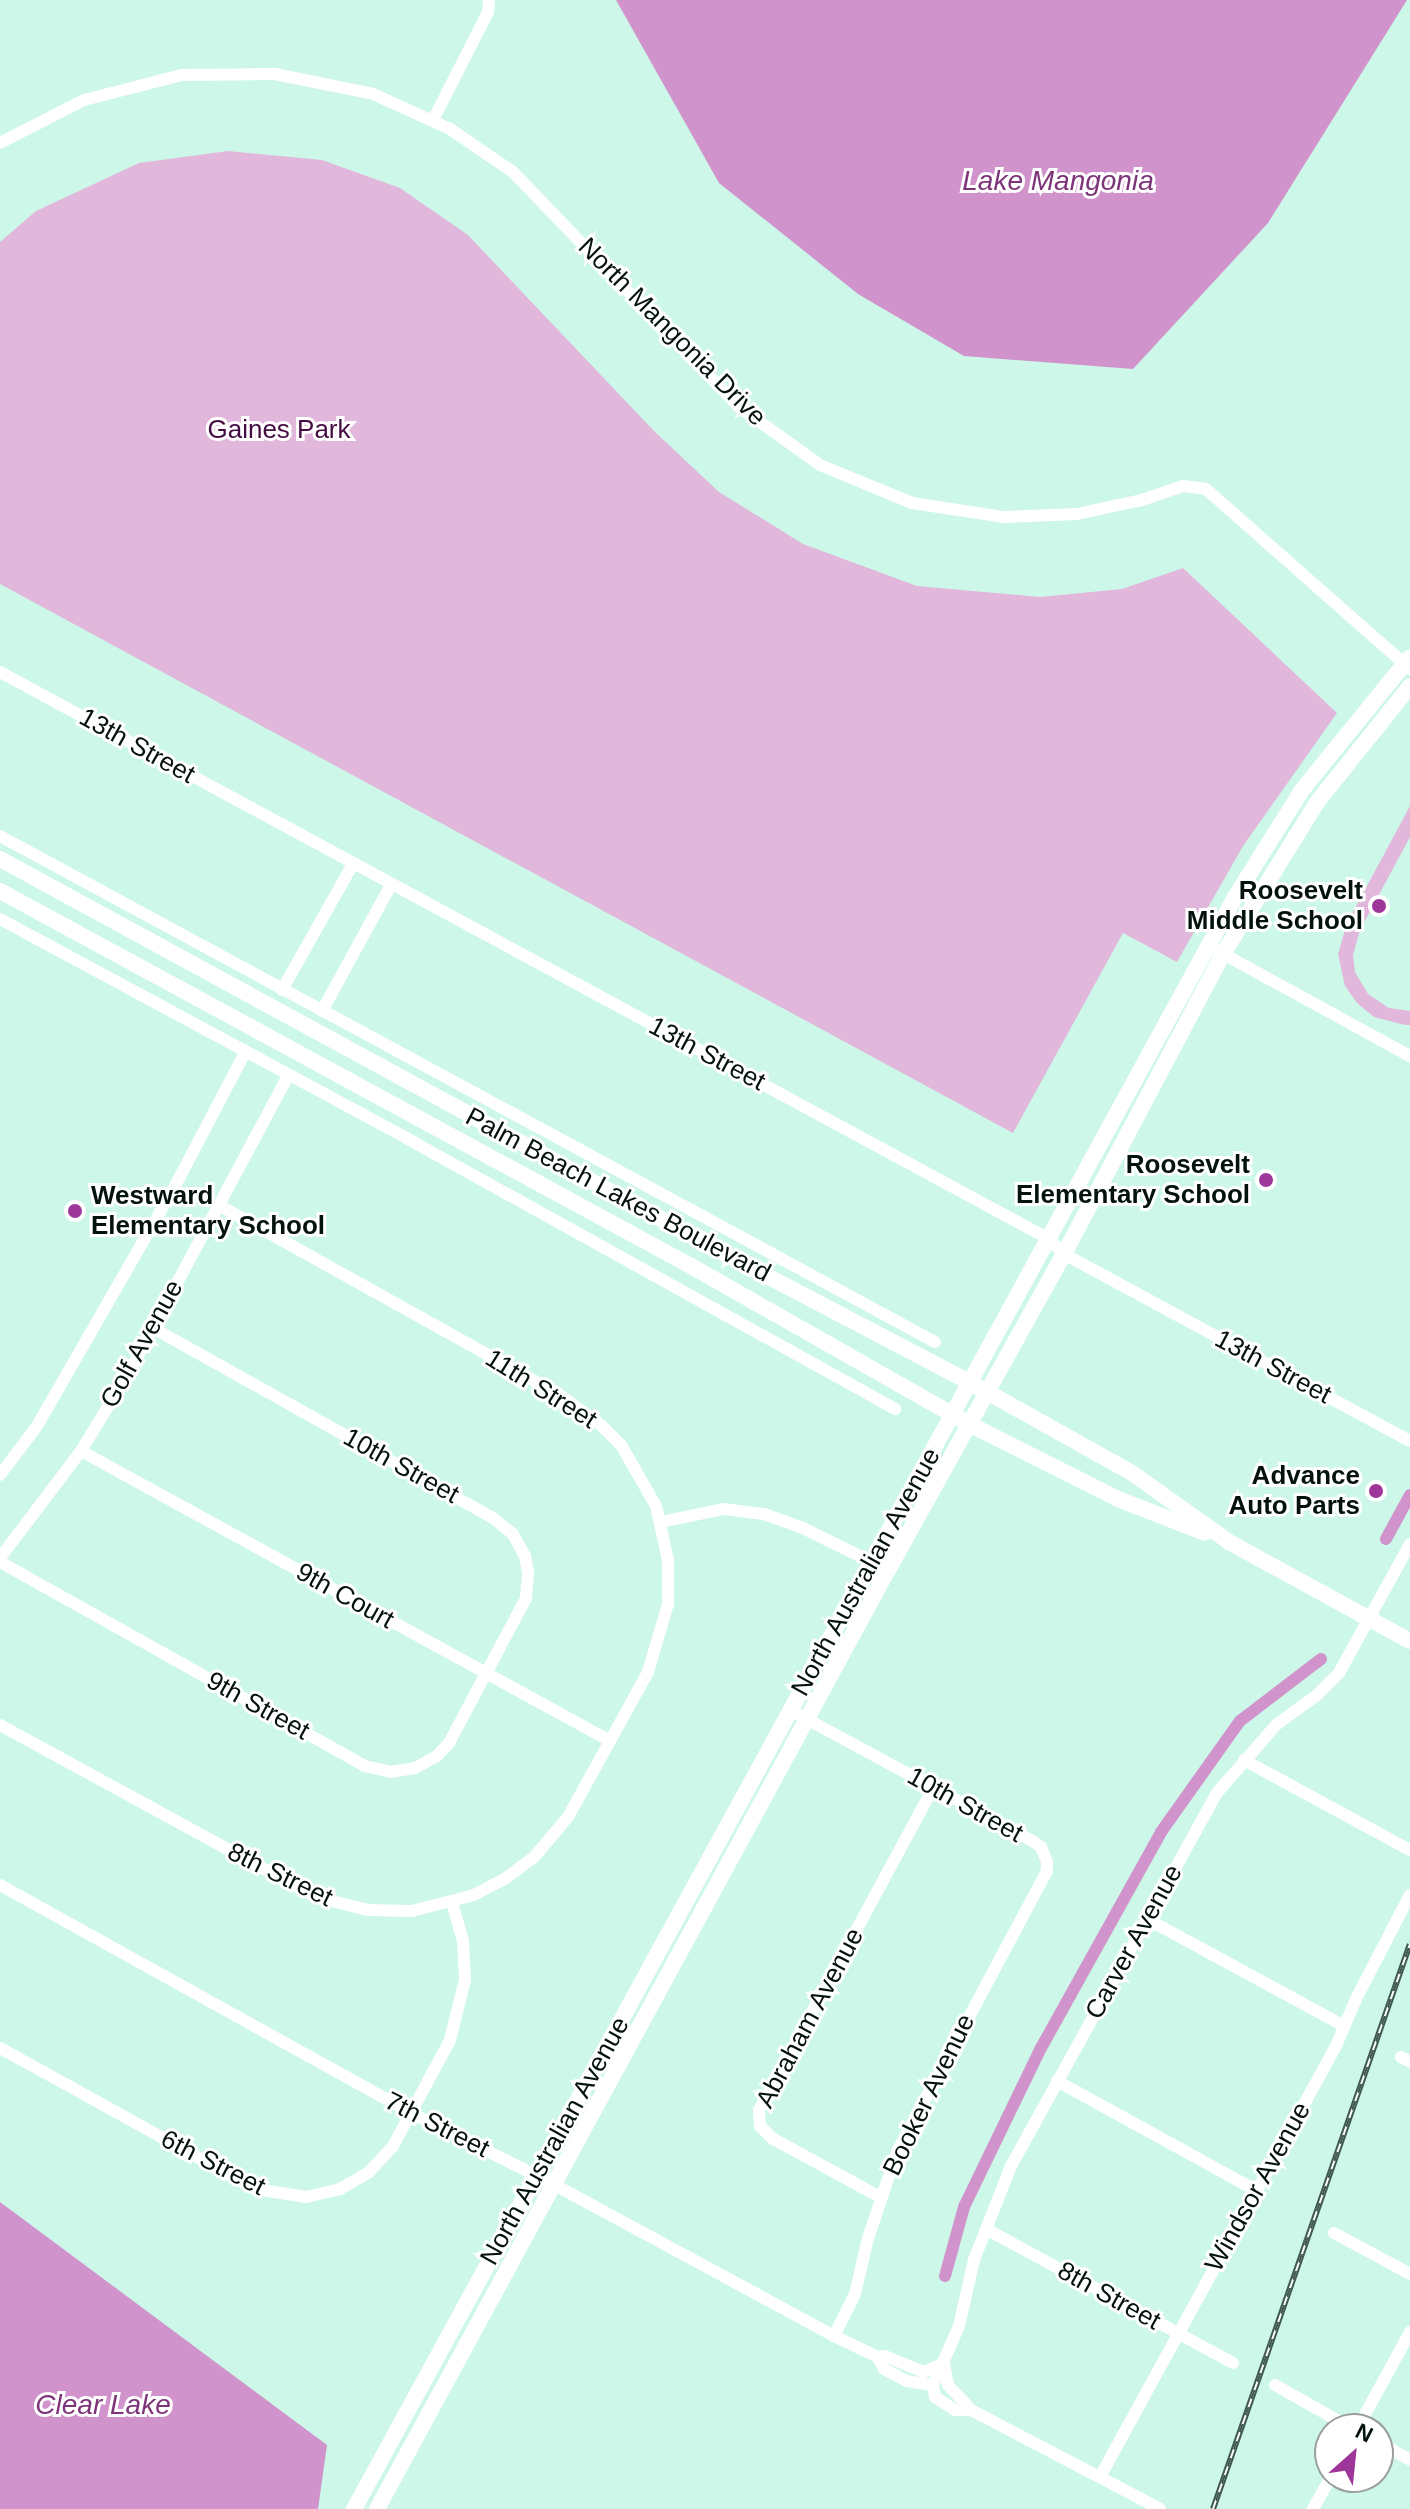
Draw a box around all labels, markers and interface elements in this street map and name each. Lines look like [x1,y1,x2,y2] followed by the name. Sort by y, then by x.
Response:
[962,164,1154,198] water label: Lake Mangonia
[572,232,772,432] street label: North Mangonia Drive
[207,414,351,446] park label: Gaines Park
[74,702,200,790] street label: 13th Street
[1187,875,1363,936] place label: Roosevelt Middle School
[1370,897,1388,915] marker: Roosevelt Middle School
[644,1010,770,1098] street label: 13th Street
[460,1101,776,1289] street label: Palm Beach Lakes Boulevard
[1016,1149,1250,1210] place label: Roosevelt Elementary School
[1257,1171,1275,1189] marker: Roosevelt Elementary School
[91,1180,325,1242] place label: Westward Elementary School
[66,1202,84,1220] marker: Westward Elementary School
[94,1274,190,1414] street label: Golf Avenue
[1210,1323,1336,1411] street label: 13th Street
[480,1343,602,1435] street label: 11th Street
[338,1422,464,1510] street label: 10th Street
[784,1441,948,1703] street label: North Australian Avenue
[1229,1460,1360,1522] place label: Advance Auto Parts
[1367,1482,1385,1500] marker: Advance Auto Parts
[291,1556,399,1636] street label: 9th Court
[201,1665,315,1747] street label: 9th Street
[902,1761,1028,1849] street label: 10th Street
[222,1836,338,1914] street label: 8th Street
[1078,1859,1190,2025] street label: Carver Avenue
[749,1922,871,2114] street label: Abraham Avenue
[876,2008,982,2182] street label: Booker Avenue
[473,2010,637,2272] street label: North Australian Avenue
[380,2086,494,2164] street label: 7th Street
[1198,2096,1318,2278] street label: Windsor Avenue
[156,2124,270,2202] street label: 6th Street
[1052,2255,1166,2337] street label: 8th Street
[35,2388,171,2422] water label: Clear Lake
[1314,2413,1394,2493] north arrow
[1351,2418,1377,2448] text: N

